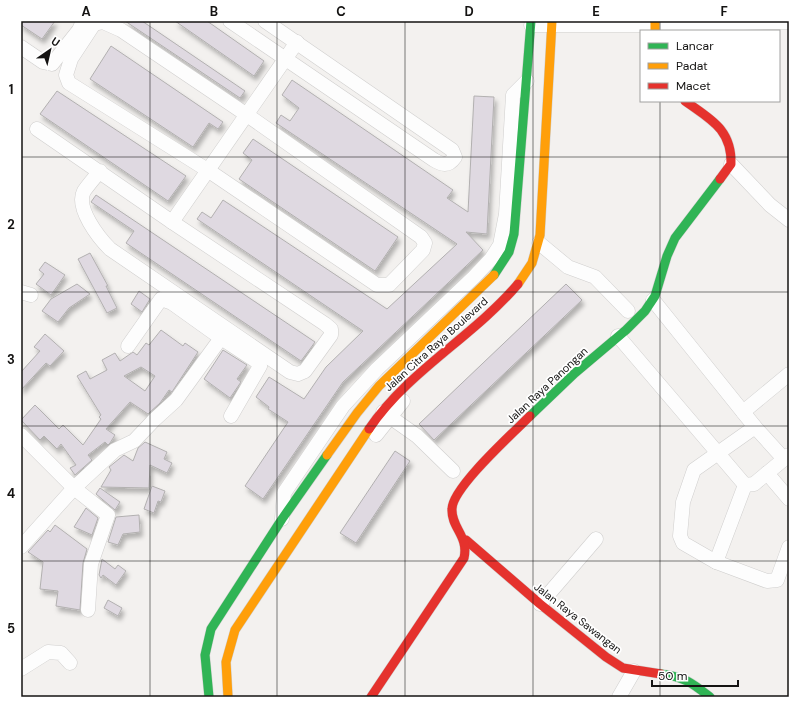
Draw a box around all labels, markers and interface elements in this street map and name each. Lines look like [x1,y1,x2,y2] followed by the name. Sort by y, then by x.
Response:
[81,3,91,20] text: A
[210,3,218,20] text: B
[336,3,346,20] text: C
[464,3,474,20] text: D
[592,3,600,20] text: E
[720,3,728,20] text: F
[30,30,70,70] north arrow
[640,30,780,102] legend
[49,34,63,50] text: U
[676,38,714,54] text: Lancar
[676,58,708,74] text: Padat
[676,78,711,94] text: Macet
[9,81,13,98] text: 1
[7,216,15,233] text: 2
[381,294,491,394] street label: Jalan Citra Raya Boulevard
[504,344,590,426] street label: Jalan Raya Panongan
[7,351,15,368] text: 3
[7,485,15,502] text: 4
[531,579,625,657] street label: Jalan Raya Sawangan
[7,620,15,637] text: 5
[652,662,738,688] scale bar
[658,668,687,684] text: 50 m

